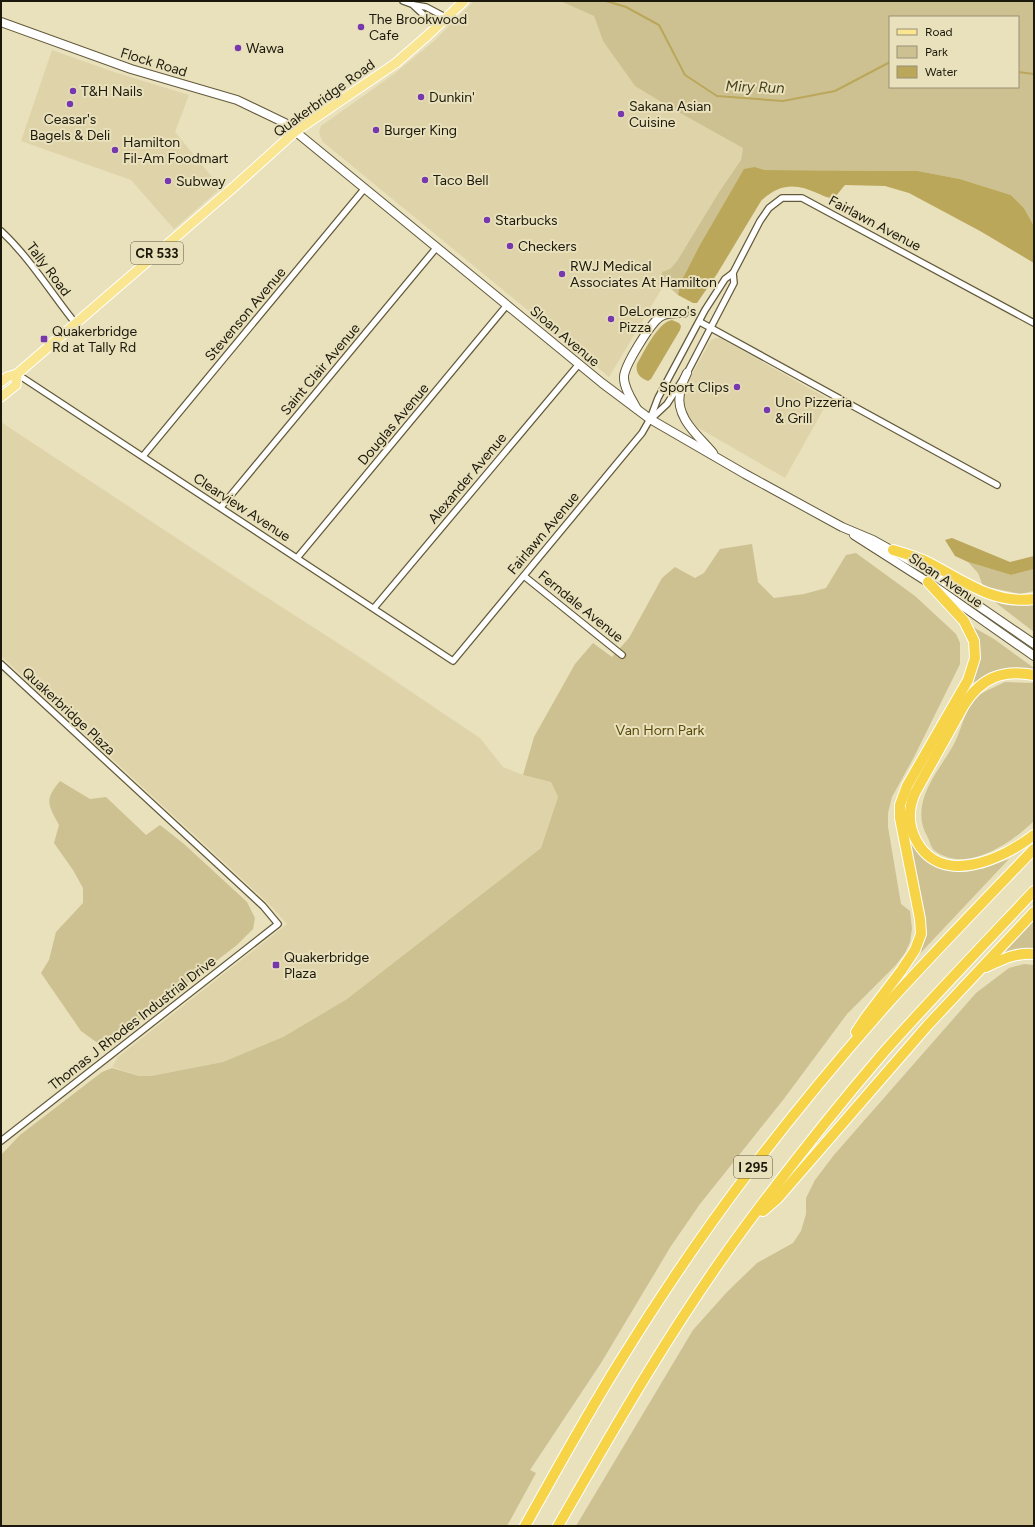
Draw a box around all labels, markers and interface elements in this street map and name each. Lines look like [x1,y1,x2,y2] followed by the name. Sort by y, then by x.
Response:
[369,11,467,44] place label: The Brookwood Cafe
[889,16,1019,88] legend
[356,22,366,32] marker: The Brookwood Cafe
[925,25,953,39] text: Road
[246,40,284,57] place label: Wawa
[233,43,243,53] marker: Wawa
[118,44,189,81] street label: Flock Road
[925,45,948,59] text: Park
[270,56,378,141] street label: Quakerbridge Road
[925,65,957,79] text: Water
[725,77,785,97] water label: Miry Run
[81,83,143,100] place label: T&H Nails
[68,86,78,96] marker: T&H Nails
[429,89,475,106] place label: Dunkin'
[416,92,426,102] marker: Dunkin'
[629,98,711,131] place label: Sakana Asian Cuisine
[65,99,75,109] marker: Ceasar's Bagels & Deli
[616,109,626,119] marker: Sakana Asian Cuisine
[30,111,110,144] place label: Ceasar's Bagels & Deli
[384,122,457,139] place label: Burger King
[371,125,381,135] marker: Burger King
[123,134,229,167] place label: Hamilton Fil-Am Foodmart
[110,145,120,155] marker: Hamilton Fil-Am Foodmart
[433,172,489,189] place label: Taco Bell
[176,173,226,190] place label: Subway
[420,175,430,185] marker: Taco Bell
[163,176,173,186] marker: Subway
[826,192,924,255] street label: Fairlawn Avenue
[495,212,558,229] place label: Starbucks
[482,215,492,225] marker: Starbucks
[518,238,577,255] place label: Checkers
[23,239,74,300] street label: Tally Road
[505,241,515,251] marker: Checkers
[131,242,183,264] road number: CR 533
[570,258,717,291] place label: RWJ Medical Associates At Hamilton
[201,264,290,365] street label: Stevenson Avenue
[557,269,567,279] marker: RWJ Medical Associates At Hamilton
[526,302,603,371] street label: Sloan Avenue
[619,303,696,336] place label: DeLorenzo's Pizza
[606,314,616,324] marker: DeLorenzo's Pizza
[277,320,364,419] street label: Saint Clair Avenue
[52,323,137,356] place label: Quakerbridge Rd at Tally Rd
[39,334,49,344] marker: Quakerbridge Rd at Tally Rd
[659,379,729,396] place label: Sport Clips
[354,380,433,469] street label: Douglas Avenue
[732,382,742,392] marker: Sport Clips
[775,394,852,427] place label: Uno Pizzeria & Grill
[762,405,772,415] marker: Uno Pizzeria & Grill
[425,429,510,527] street label: Alexander Avenue
[190,470,294,545] street label: Clearview Avenue
[504,488,583,578] street label: Fairlawn Avenue
[906,549,986,612] street label: Sloan Avenue
[535,567,627,646] street label: Ferndale Avenue
[19,664,119,759] street label: Quakerbridge Plaza
[616,722,705,739] park label: Van Horn Park
[284,949,369,982] place label: Quakerbridge Plaza
[45,953,220,1094] street label: Thomas J Rhodes Industrial Drive
[271,960,281,970] marker: Quakerbridge Plaza
[734,1156,772,1178] road number: I 295

